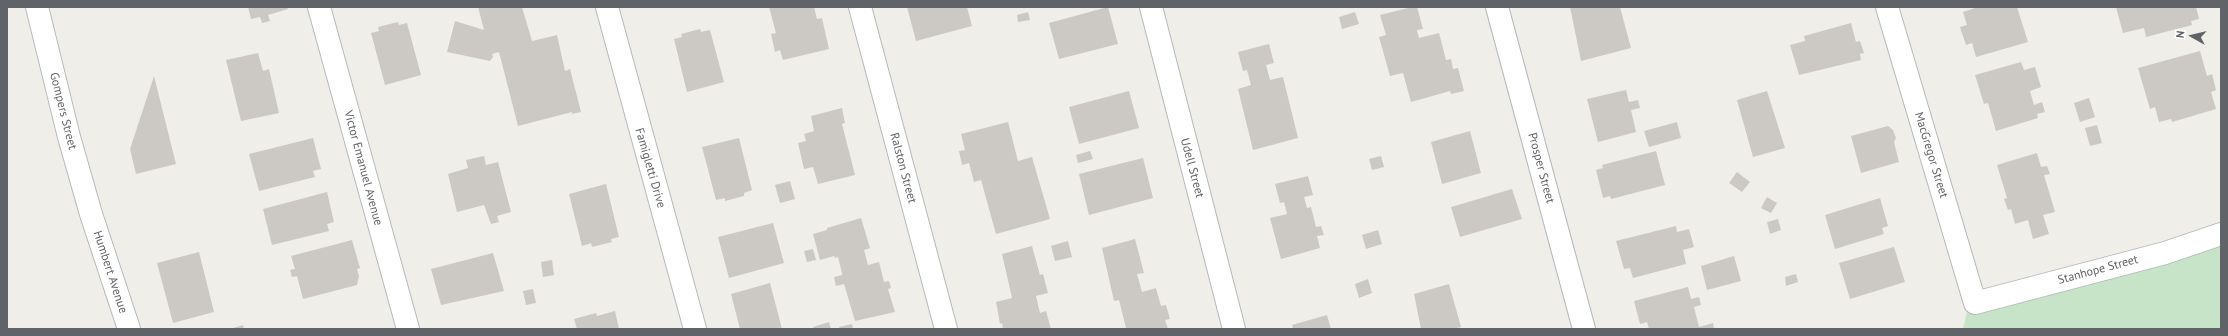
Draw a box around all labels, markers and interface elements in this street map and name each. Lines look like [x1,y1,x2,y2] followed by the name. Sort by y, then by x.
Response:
[2172,16,2212,56] north arrow
[2173,30,2188,39] text: N
[46,71,80,151] street label: Gompers Street
[341,109,385,227] street label: Victor Emanuel Avenue
[1911,110,1951,200] street label: MacGregor Street
[632,126,668,210] street label: Famigletti Drive
[887,131,919,205] street label: Ralston Street
[1525,131,1557,205] street label: Prosper Street
[1177,137,1207,199] street label: Udell Street
[90,229,130,315] street label: Humbert Avenue
[2056,252,2140,288] street label: Stanhope Street

